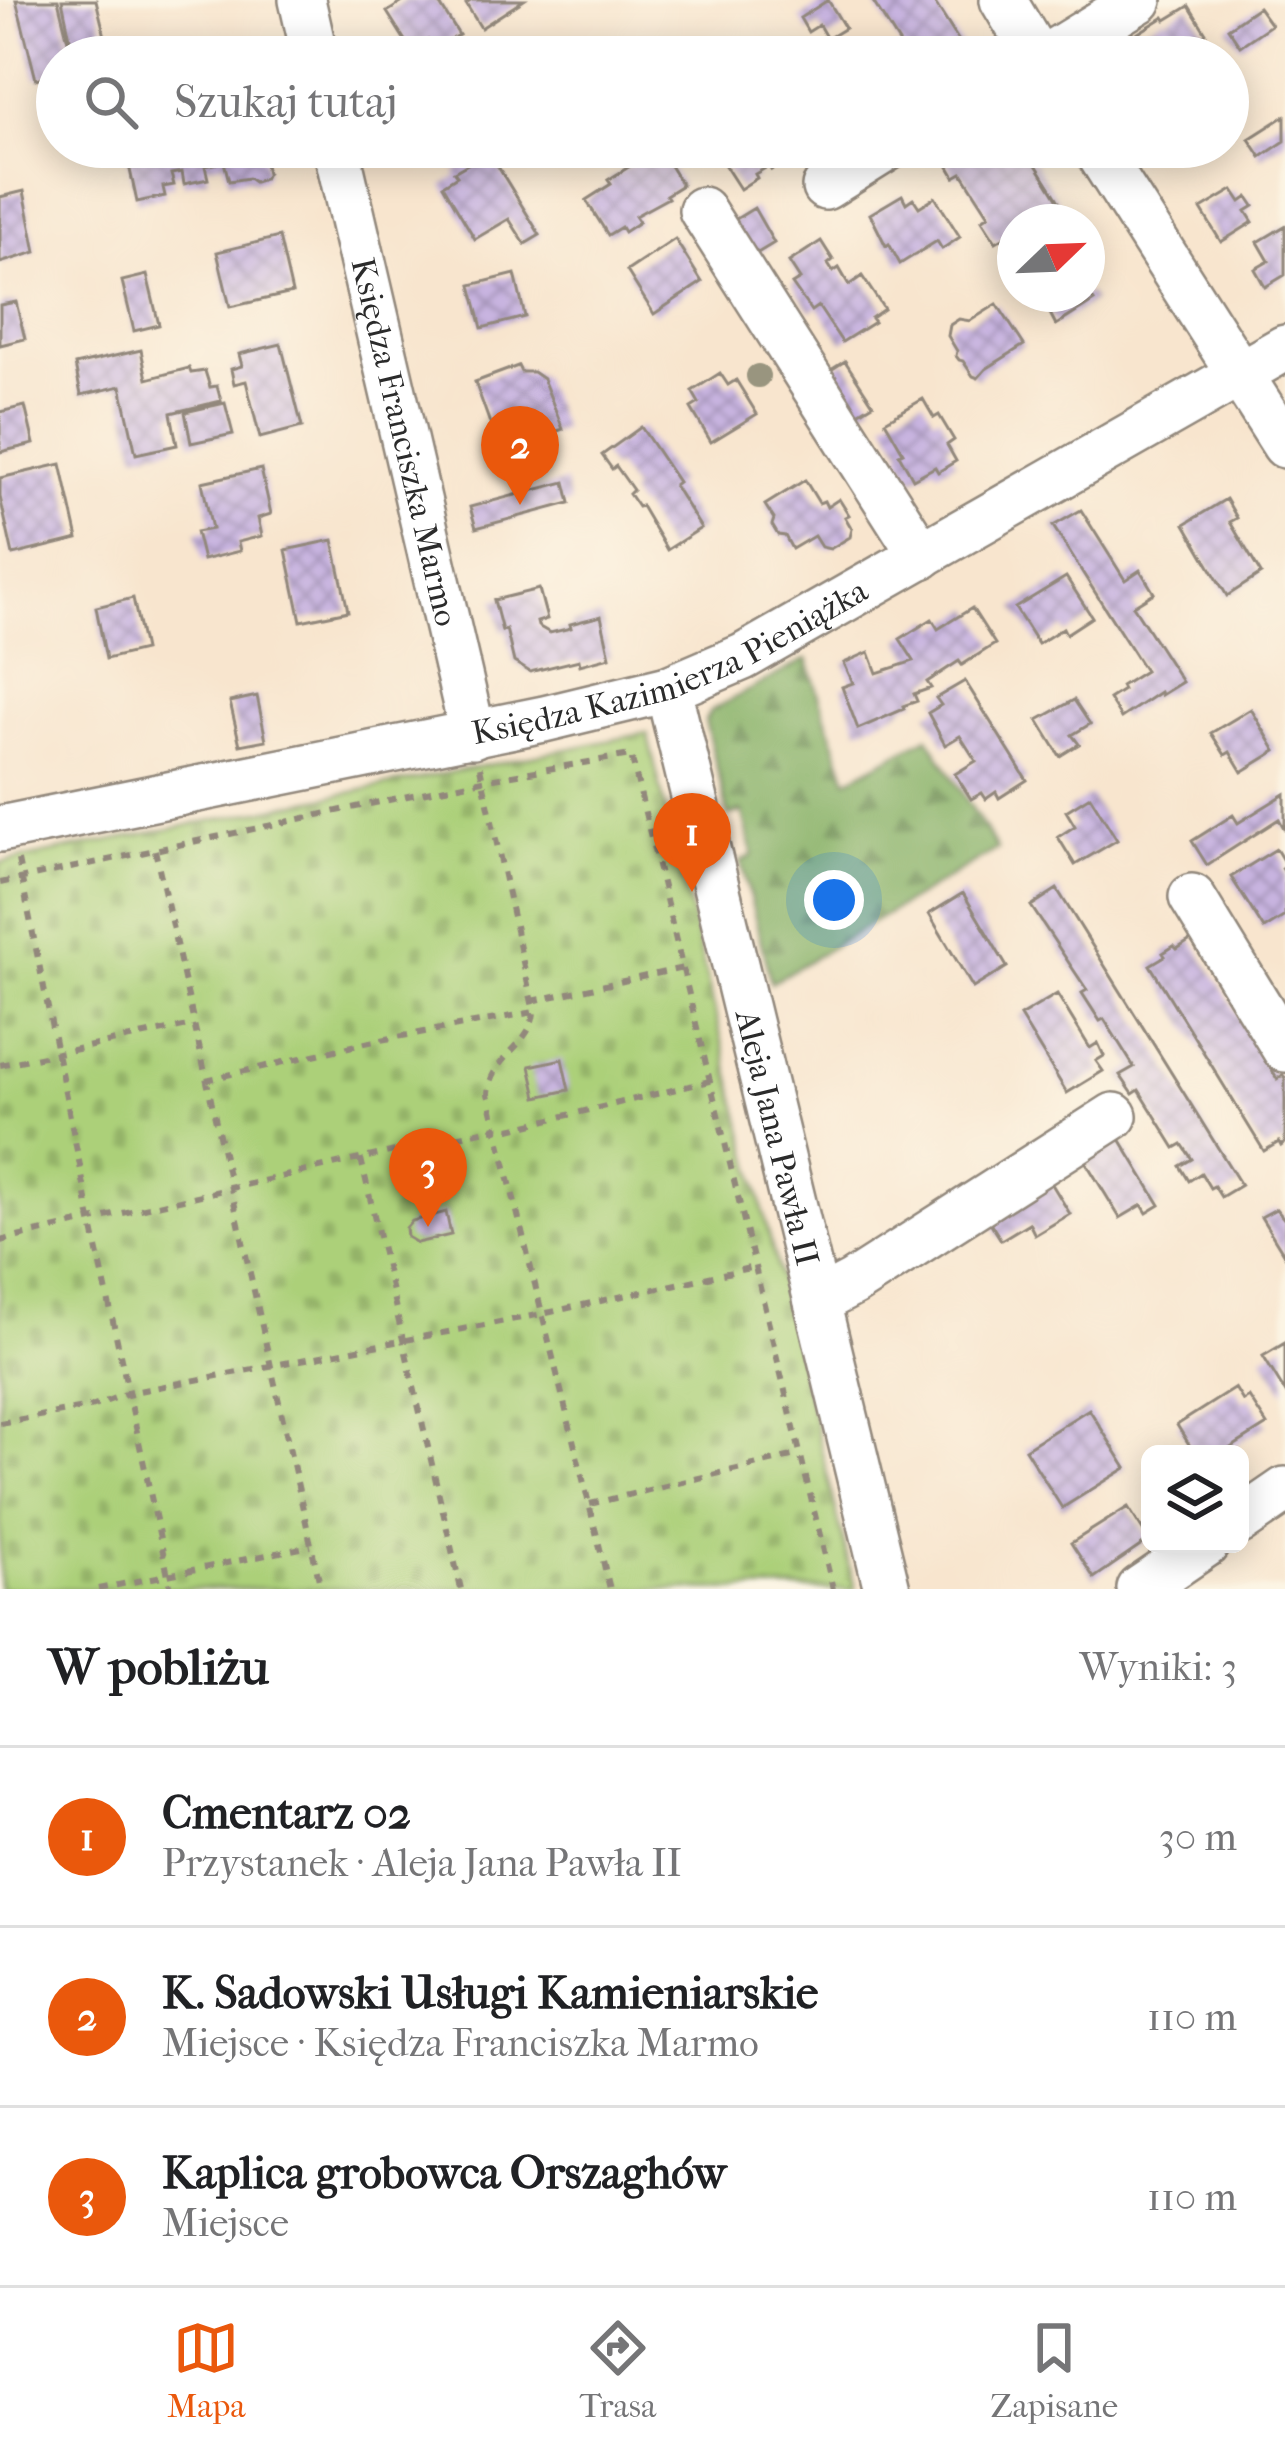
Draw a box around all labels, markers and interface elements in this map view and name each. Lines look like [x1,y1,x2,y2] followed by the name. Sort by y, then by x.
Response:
[36,36,1249,168] search box
[78,69,144,135] icon: search
[174,76,397,129] text: Szukaj tutaj
[997,204,1105,312] north arrow
[343,254,467,630] street label: Księdza Franciszka Marmo
[481,406,559,505] pin: 2
[469,570,875,753] street label: Księdza Kazimierza Pieniążka
[653,793,731,892] pin: 1
[804,870,864,930] your location
[727,1004,827,1270] street label: Aleja Jana Pawła II
[389,1128,467,1227] pin: 3
[1141,1445,1249,1553] map controls
[1141,1445,1249,1553] button: layers
[48,1637,269,1697] text: W pobliżu
[1079,1644,1237,1690] text: Wyniki: 3
[162,1787,411,1840] text: Cmentarz 02
[80,1814,94,1860] text: 1
[1159,1814,1237,1860] text: 30 m
[162,1840,682,1886] text: Przystanek · Aleja Jana Pawła II
[162,1967,818,2020] text: K. Sadowski Usługi Kamieniarskie
[77,1994,97,2040] text: 2
[1147,1994,1237,2040] text: 110 m
[162,2020,759,2066] text: Miejsce · Księdza Franciszka Marmo
[162,2147,727,2200] text: Kaplica grobowca Orszaghów
[79,2174,95,2220] text: 3
[1147,2174,1237,2220] text: 110 m
[162,2200,289,2246] text: Miejsce
[167,2315,246,2426] tab: Mapa
[580,2315,656,2426] tab: Trasa
[990,2315,1118,2426] tab: Zapisane

